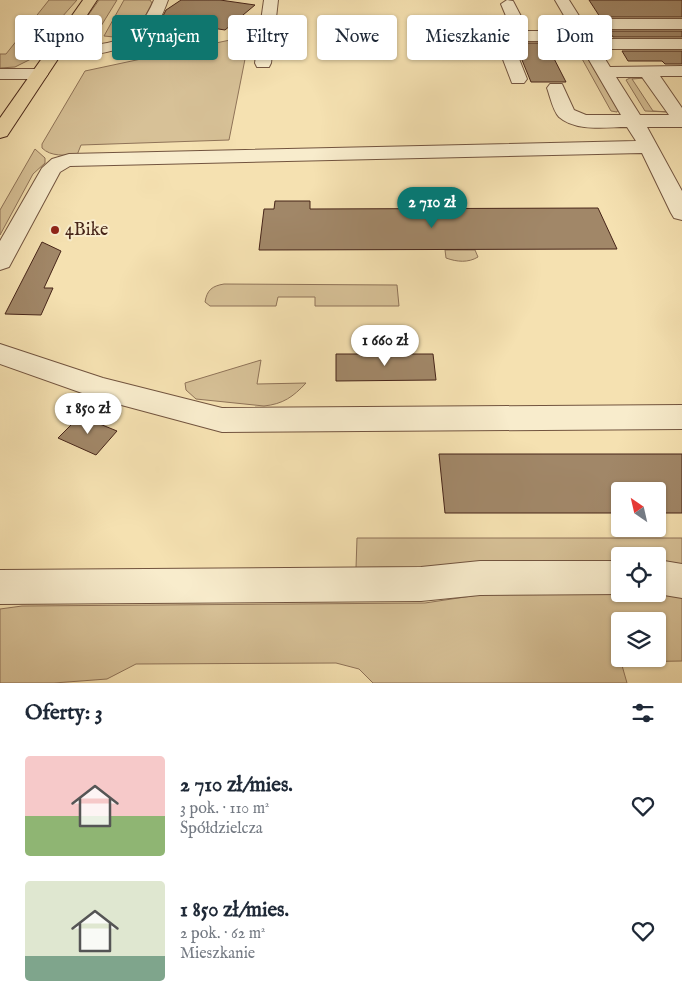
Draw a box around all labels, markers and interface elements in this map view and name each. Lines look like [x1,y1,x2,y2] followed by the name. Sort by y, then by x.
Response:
[15,15,102,60] chip: Kupno
[112,15,218,60] chip: Wynajem
[228,15,307,60] chip: Filtry
[317,15,397,60] chip: Nowe
[407,15,528,60] chip: Mieszkanie
[538,15,612,60] chip: Dom
[380,186,484,229] pin: 2 710 zł
[408,193,456,213] text: 2 710 zł
[65,219,108,242] place label: 4Bike
[49,224,61,236] marker: 4Bike
[333,324,437,367] pin: 1 660 zł
[362,331,408,351] text: 1 660 zł
[36,392,140,435] pin: 1 850 zł
[66,399,110,419] text: 1 850 zł
[611,482,666,538] north arrow
[611,482,666,667] map controls
[611,547,666,602] button: locate
[611,612,666,667] button: layers
[629,699,657,727] icon: filters
[25,700,103,727] text: Oferty: 3
[180,772,293,799] text: 2 710 zł/mies.
[65,776,125,836] icon: home
[629,792,657,820] icon: heart
[180,799,269,819] text: 3 pok. · 110 m²
[180,819,263,839] text: Spółdzielcza
[180,897,289,924] text: 1 850 zł/mies.
[65,901,125,961] icon: home
[629,917,657,945] icon: heart
[180,924,266,944] text: 2 pok. · 62 m²
[180,944,255,964] text: Mieszkanie

